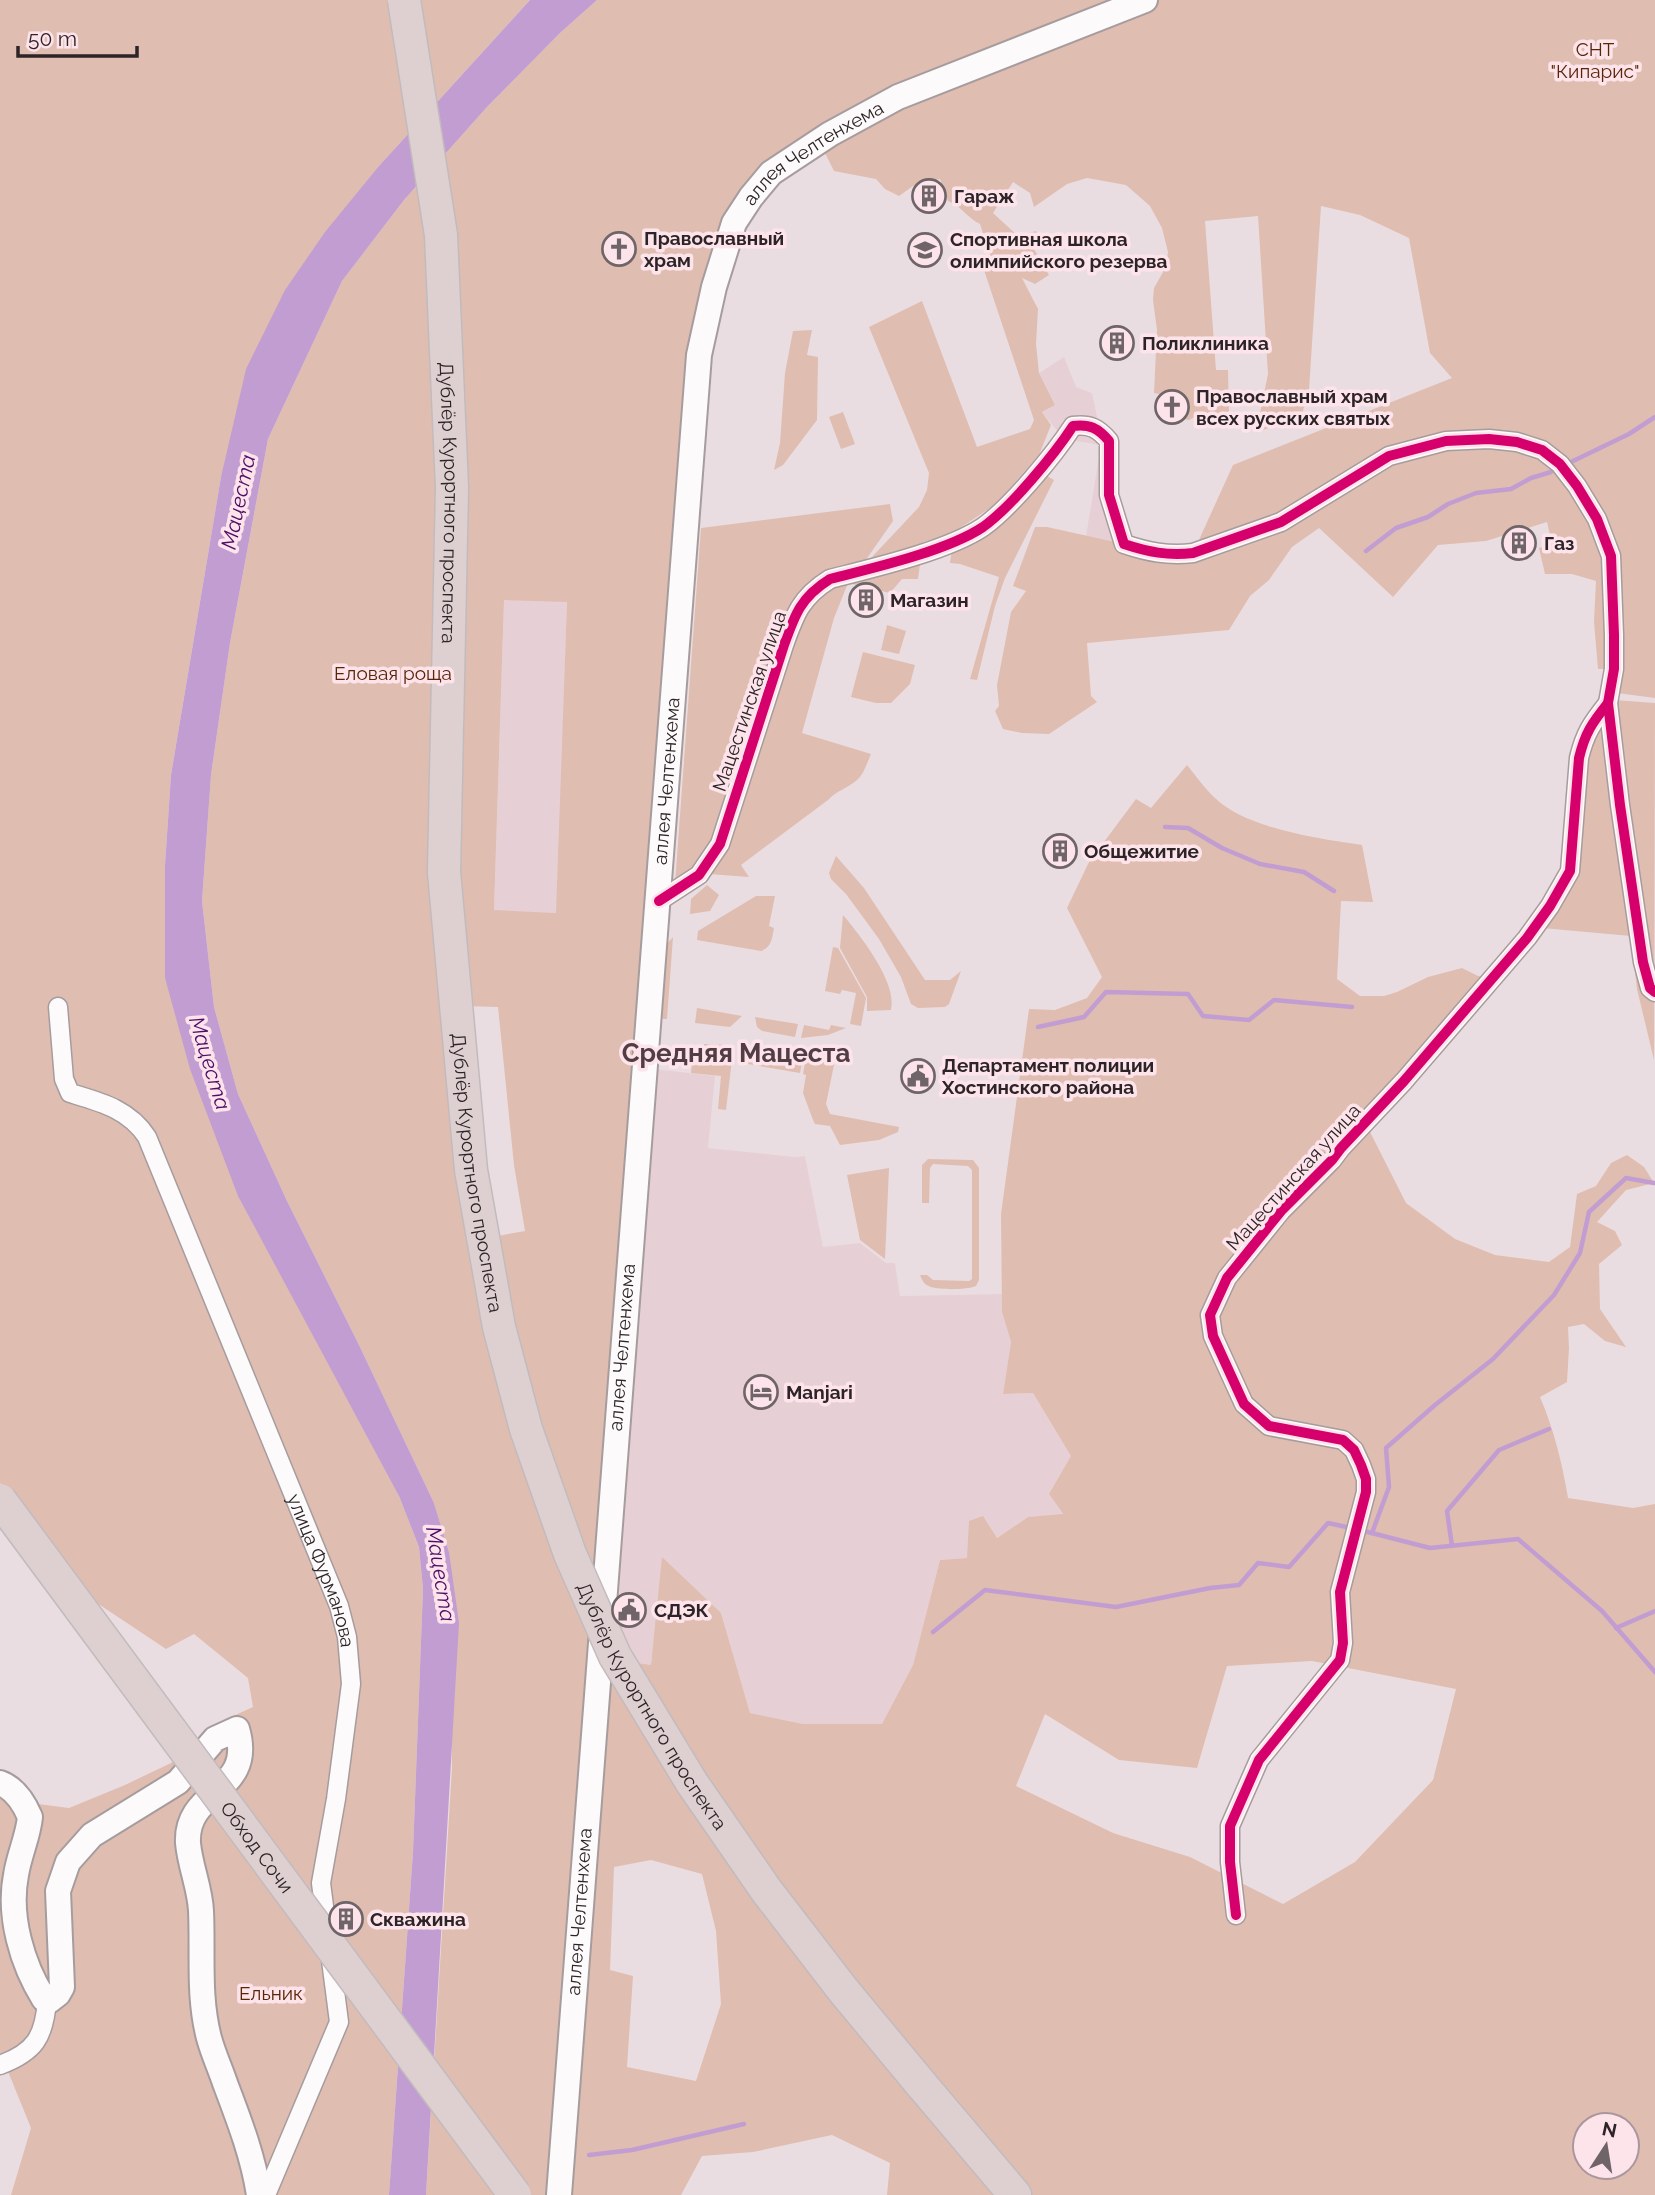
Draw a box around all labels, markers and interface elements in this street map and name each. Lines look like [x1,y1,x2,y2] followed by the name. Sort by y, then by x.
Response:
[18,14,136,58] scale bar
[28,26,77,51] text: 50 m
[1551,38,1639,82] park label: СНТ "Кипарис"
[738,96,887,209] street label: аллея Челтенхема
[910,177,948,215] building icon: Гараж
[954,185,1014,207] place label: Гараж
[644,227,784,271] place label: Православный храм
[950,228,1168,272] place label: Спортивная школа олимпийского резерва
[600,230,638,268] church icon: Православный храм
[906,231,944,269] school or university icon: Спортивная школа олимпийского резерва
[1098,324,1136,362] building icon: Поликлиника
[1142,332,1269,354] place label: Поликлиника
[436,362,463,644] street label: Дублёр Курортного проспекта
[1196,385,1391,429] place label: Православный храм всех русских святых
[1153,388,1191,426] church icon: Православный храм всех русских святых
[216,452,260,552] water label: Мацеста
[1500,524,1538,562] building icon: Газ
[1544,532,1575,554] place label: Газ
[847,581,885,619] building icon: Магазин
[890,589,969,611] place label: Магазин
[708,608,790,794] street label: Мацестинская улица
[334,662,452,684] park label: Еловая роща
[649,697,684,866] street label: аллея Челтенхема
[1041,832,1079,870] building icon: Общежитие
[1084,840,1199,862] place label: Общежитие
[184,1013,236,1113] water label: Мацеста
[448,1032,507,1314] street label: Дублёр Курортного проспекта
[622,1038,850,1068] district label: Средняя Мацеста
[941,1054,1154,1098] place label: Департамент полиции Хостинского района
[899,1057,937,1095] public building icon: Департамент полиции Хостинского района
[1221,1099,1365,1255] street label: Мацестинская улица
[604,1263,639,1432] street label: аллея Челтенхема
[742,1373,780,1411] hotel icon: Manjari
[786,1381,853,1403] place label: Manjari
[283,1490,359,1648] street label: улица Фурманова
[421,1525,461,1623] water label: Мацеста
[573,1579,732,1834] street label: Дублёр Курортного проспекта
[610,1591,648,1629] public building icon: СДЭК
[654,1599,709,1621] place label: СДЭК
[216,1797,298,1897] street label: Обход Сочи
[562,1827,596,1996] street label: аллея Челтенхема
[327,1900,365,1938] building icon: Скважина
[370,1908,466,1930] place label: Скважина
[239,1982,303,2004] park label: Ельник
[1571,2111,1641,2181] north arrow
[1600,2117,1619,2142] text: N

